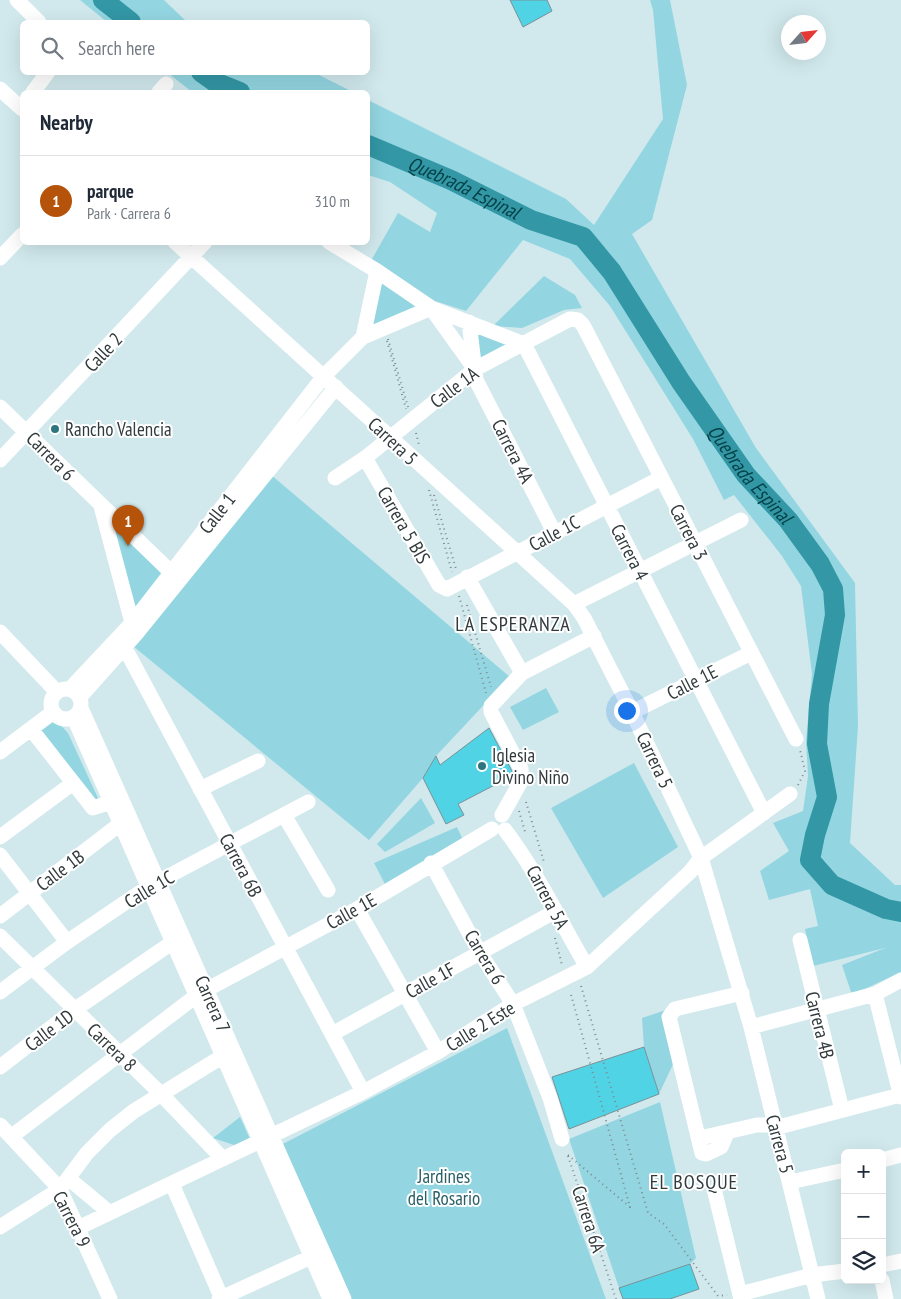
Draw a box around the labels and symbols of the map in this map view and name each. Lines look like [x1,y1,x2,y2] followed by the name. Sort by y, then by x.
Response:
[781,15,826,60] north arrow
[404,150,526,226] water label: Quebrada Espinal
[79,327,127,377] street label: Calle 2
[425,361,483,413] street label: Calle 1A
[363,412,423,470] street label: Carrera 5
[487,415,539,487] street label: Carrera 4A
[65,417,172,441] place label: Rancho Valencia
[702,420,800,531] water label: Quebrada Espinal
[49,423,61,435] marker: Rancho Valencia
[21,426,81,486] street label: Carrera 6
[372,482,436,568] street label: Carrera 5 BIS
[194,488,240,538] street label: Calle 1
[665,500,713,564] street label: Carrera 3
[112,505,144,546] pin: 1
[525,510,584,556] street label: Calle 1C
[606,520,654,584] street label: Carrera 4
[455,611,571,637] district label: LA ESPERANZA
[663,659,721,705] street label: Calle 1E
[614,698,640,724] your location
[632,728,678,792] street label: Carrera 5
[492,743,569,789] place label: Iglesia Divino Niño
[476,760,488,772] marker: Iglesia Divino Niño
[214,829,268,901] street label: Carrera 6B
[31,844,89,896] street label: Calle 1B
[521,861,575,933] street label: Carrera 5A
[120,865,179,913] street label: Calle 1C
[322,888,380,934] street label: Calle 1E
[459,925,511,989] street label: Carrera 6
[401,957,459,1003] street label: Calle 1F
[190,972,236,1036] street label: Carrera 7
[800,989,840,1061] street label: Carrera 4B
[441,995,519,1057] street label: Calle 2 Este
[20,1004,78,1056] street label: Calle 1D
[82,1018,142,1076] street label: Carrera 8
[761,1112,799,1176] street label: Carrera 5
[408,1164,480,1210] park label: Jardines del Rosario
[650,1169,738,1195] district label: EL BOSQUE
[567,1183,611,1255] street label: Carrera 6A
[48,1187,96,1251] street label: Carrera 9

